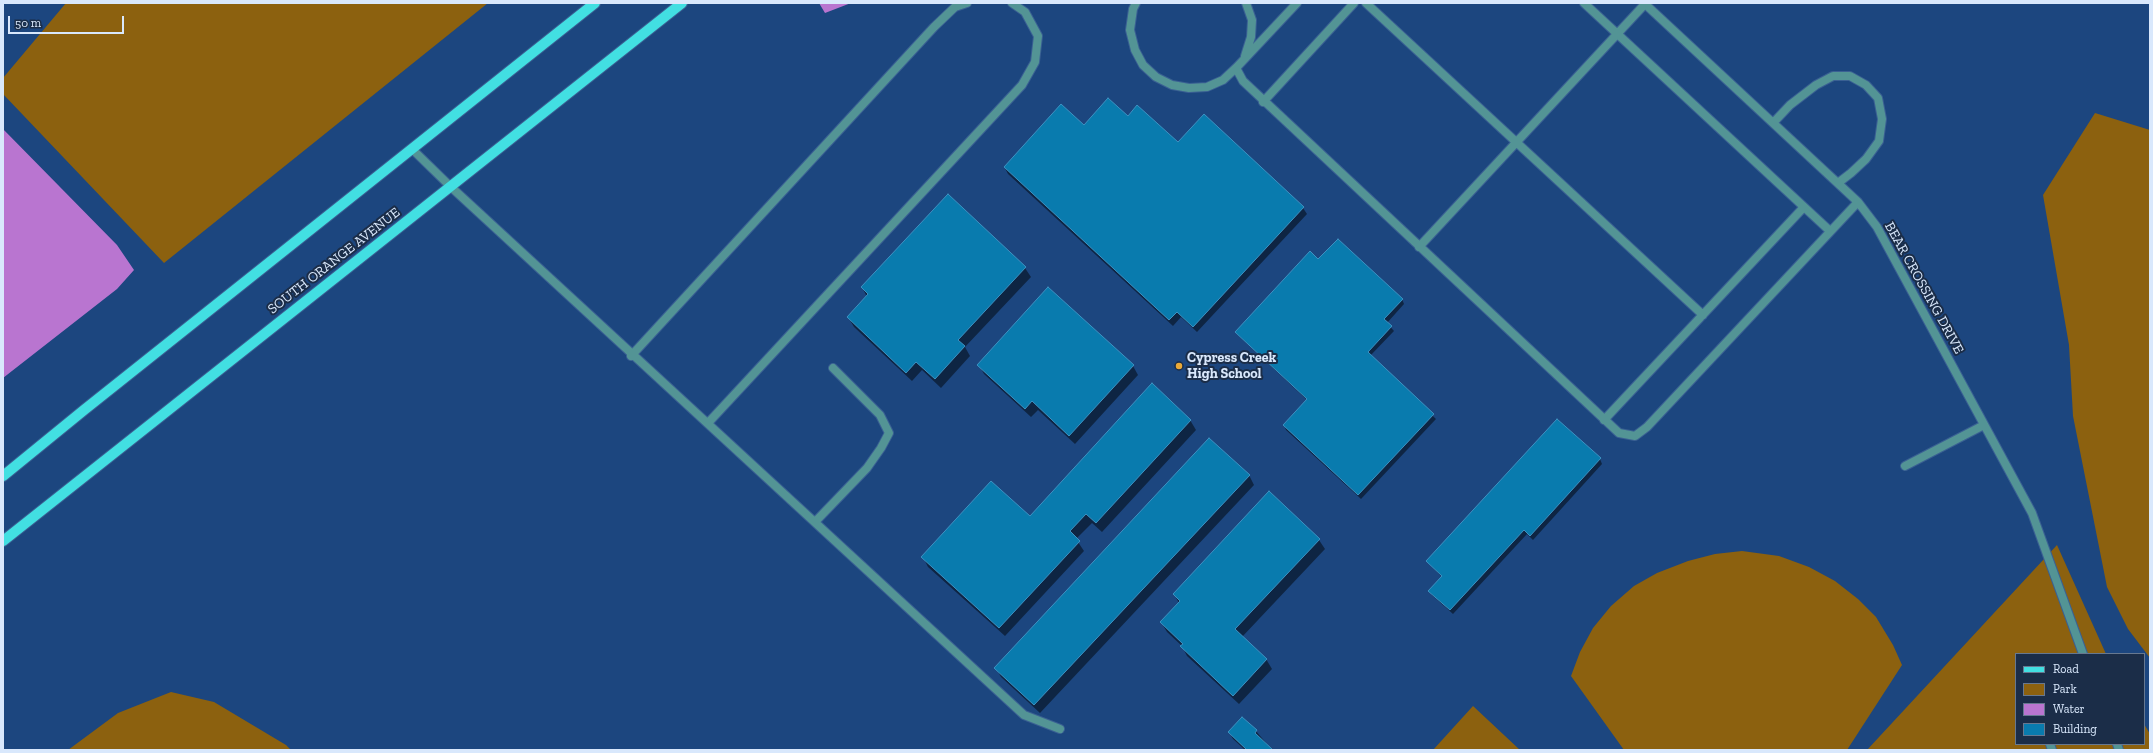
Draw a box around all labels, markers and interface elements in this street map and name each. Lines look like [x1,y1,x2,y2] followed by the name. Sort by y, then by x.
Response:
[10,8,126,34] scale bar
[15,16,41,30] text: 50 m
[265,204,403,318] street label: SOUTH ORANGE AVENUE
[1881,219,1967,357] street label: BEAR CROSSING DRIVE
[1187,350,1276,382] place label: Cypress Creek High School
[1174,361,1184,371] marker: Cypress Creek High School
[2015,653,2145,745] legend
[2053,662,2079,676] text: Road
[2053,682,2077,696] text: Park
[2053,702,2085,716] text: Water
[2053,722,2097,736] text: Building

